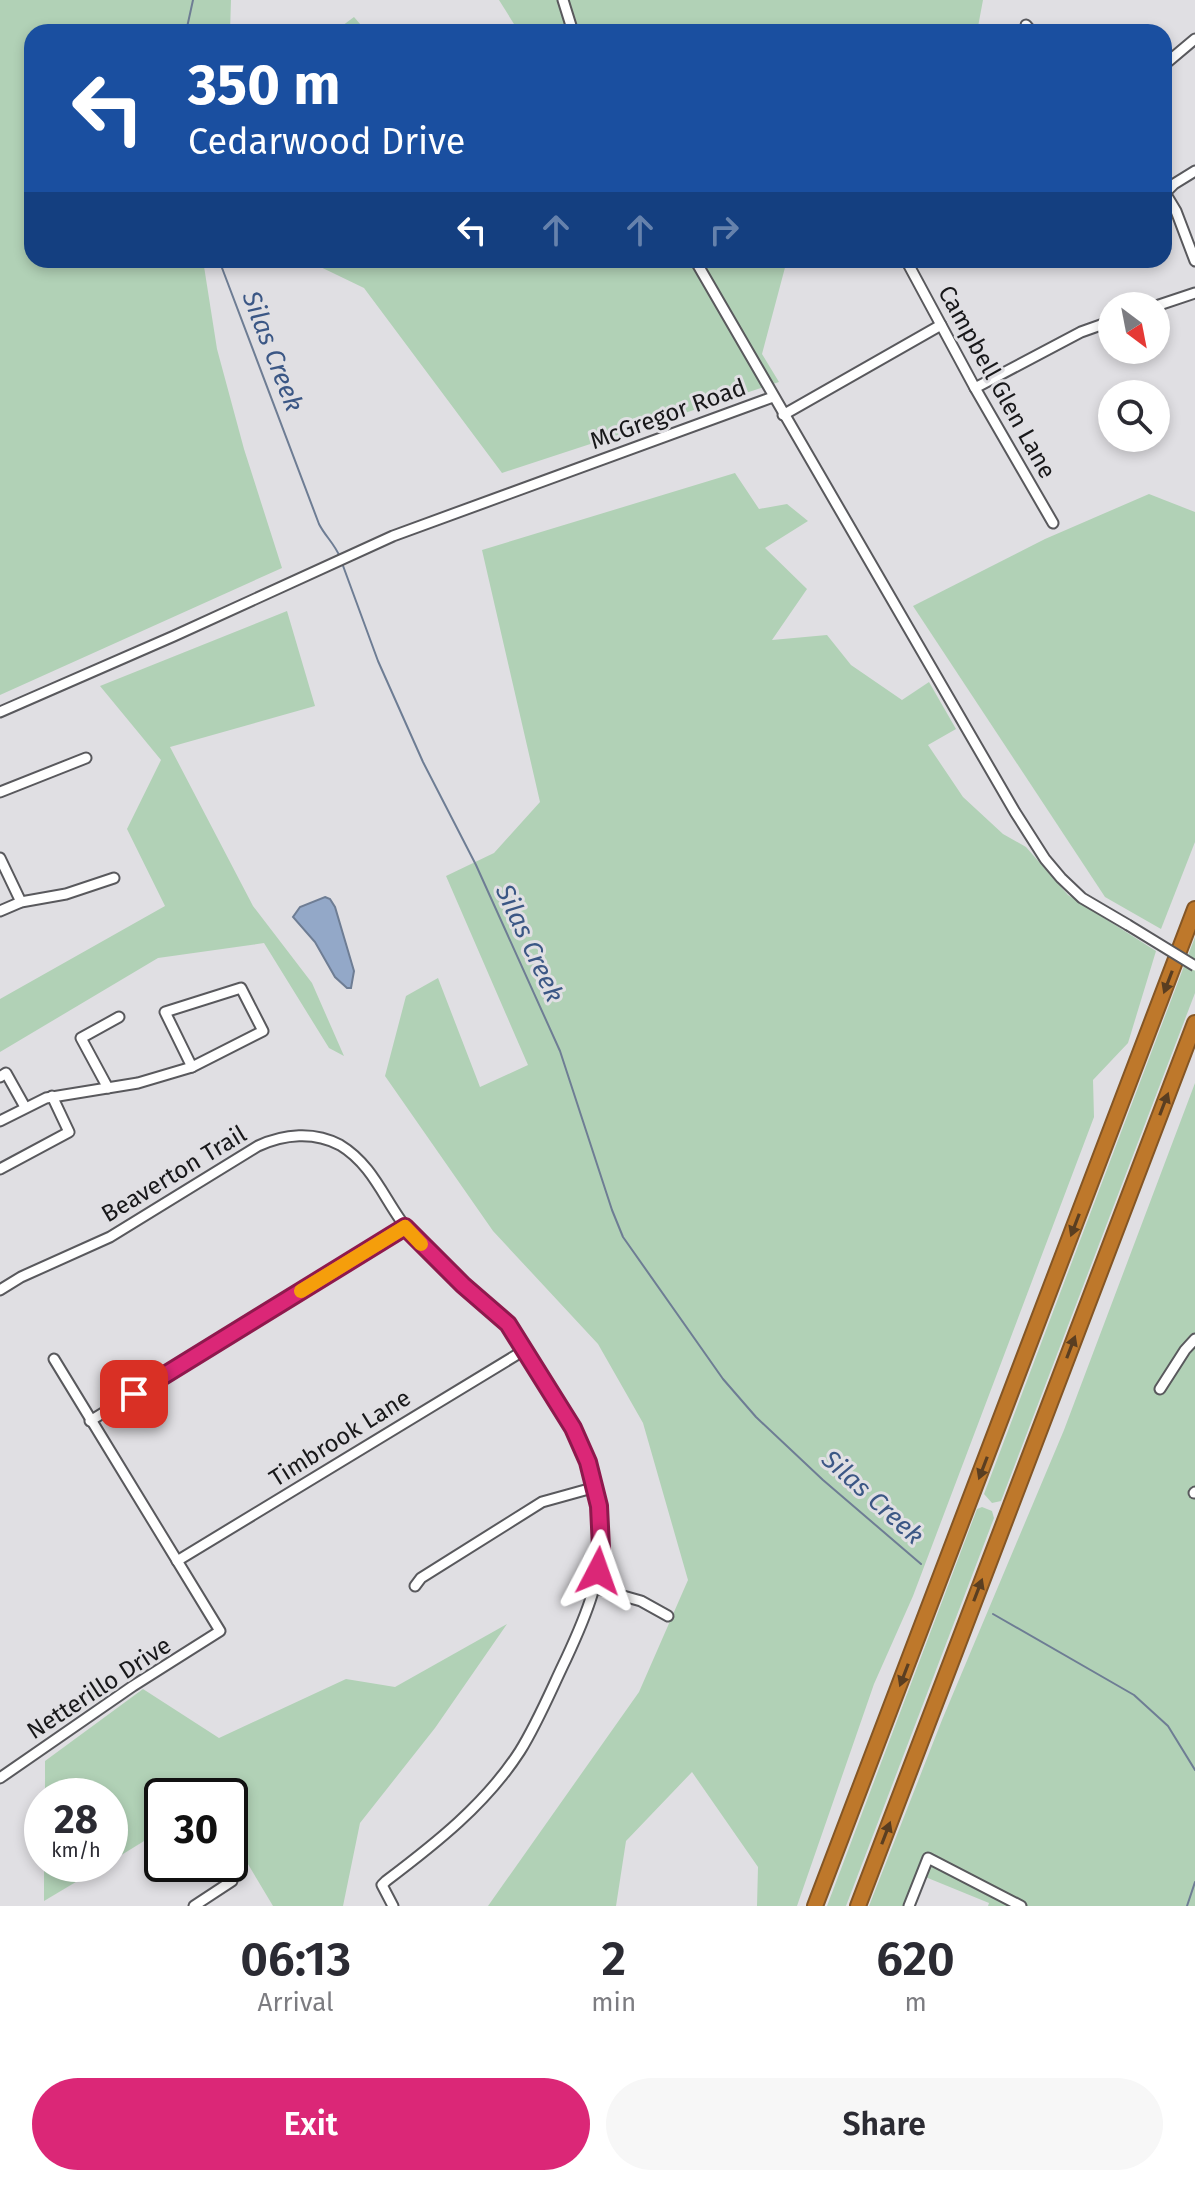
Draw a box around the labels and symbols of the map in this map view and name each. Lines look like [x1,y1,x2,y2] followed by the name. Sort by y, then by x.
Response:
[932,281,1062,483] street label: Campbell Glen Lane
[235,286,310,416] water label: Silas Creek
[1098,292,1170,364] north arrow
[586,373,750,455] street label: McGregor Road
[488,879,570,1007] water label: Silas Creek
[1161,970,1173,994] one-way arrow
[1158,1092,1171,1116] one-way arrow
[97,1120,251,1228] street label: Beaverton Trail
[1068,1213,1081,1237] one-way arrow
[1065,1335,1078,1359] one-way arrow
[100,1360,168,1428] pin
[264,1383,416,1493] street label: Timbrook Lane
[815,1443,930,1551] water label: Silas Creek
[976,1456,989,1480] one-way arrow
[556,1529,640,1613] position arrow
[973,1578,985,1602] one-way arrow
[22,1631,176,1745] street label: Netterillo Drive
[897,1663,910,1687] one-way arrow
[144,1778,248,1882] speed limit sign: 30
[880,1821,893,1845] one-way arrow

